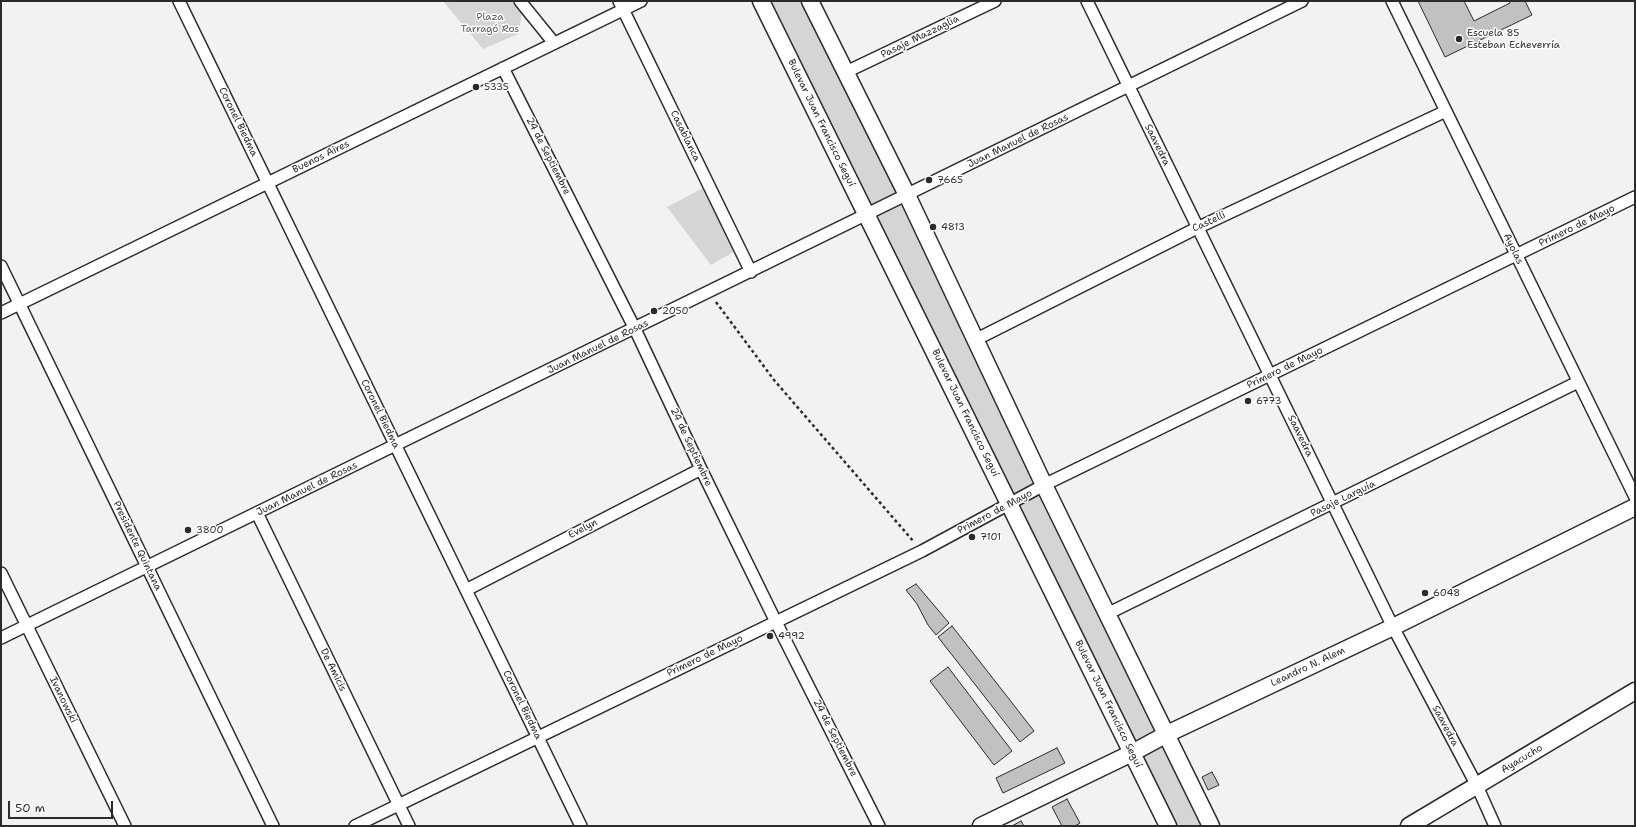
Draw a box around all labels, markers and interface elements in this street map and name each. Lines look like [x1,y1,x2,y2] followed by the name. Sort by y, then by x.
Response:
[461,11,519,34] park label: Plaza Tarragó Ros
[879,13,961,61] street label: Pasaje Mazzaglia
[1467,27,1560,50] place label: Escuela 85 Esteban Echeverría
[1454,34,1464,44] marker: Escuela 85 Esteban Echeverría
[785,57,857,189] street label: Bulevar Juan Francisco Seguí
[484,81,509,93] place label: 5335
[471,82,481,92] marker: 5335
[216,85,260,159] street label: Coronel Biedma
[667,108,703,164] street label: Casablanca
[966,111,1070,171] street label: Juan Manuel de Rosas
[523,115,573,197] street label: 24 de Septiembre
[1142,122,1172,168] street label: Saavedra
[291,138,351,176] street label: Buenos Aires
[937,174,963,186] place label: 7665
[924,175,934,185] marker: 7665
[1537,202,1617,250] street label: Primero de Mayo
[1190,209,1228,235] street label: Castelli
[941,221,965,233] place label: 4813
[928,222,938,232] marker: 4813
[1500,232,1526,266] street label: Ayolas
[662,305,689,317] place label: 2050
[649,306,659,316] marker: 2050
[546,317,650,377] street label: Juan Manuel de Rosas
[1245,344,1325,392] street label: Primero de Mayo
[929,347,1001,479] street label: Bulevar Juan Francisco Seguí
[358,377,402,451] street label: Coronel Biedma
[1256,395,1282,407] place label: 6773
[1243,396,1253,406] marker: 6773
[668,406,714,488] street label: 24 de Septiembre
[1285,413,1315,459] street label: Saavedra
[255,459,359,519] street label: Juan Manuel de Rosas
[1309,478,1377,520] street label: Pasaje Larguía
[956,487,1034,537] street label: Primero de Mayo
[110,499,164,593] street label: Presidente Quintana
[566,517,600,541] street label: Evelyn
[196,524,223,536] place label: 3800
[183,525,193,535] marker: 3800
[980,531,1001,543] place label: 7101
[967,532,977,542] marker: 7101
[1433,587,1460,599] place label: 6048
[1420,588,1430,598] marker: 6048
[778,630,805,642] place label: 4992
[765,631,775,641] marker: 4992
[665,632,745,680] street label: Primero de Mayo
[1072,638,1144,770] street label: Bulevar Juan Francisco Seguí
[1269,645,1347,689] street label: Leandro N. Alem
[317,647,349,693] street label: De Amicis
[500,668,544,742] street label: Coronel Biedma
[47,675,79,725] street label: Ivanowski
[810,697,860,779] street label: 24 de Septiembre
[1429,703,1461,749] street label: Saavedra
[1499,742,1545,776] street label: Ayacucho
[10,793,115,819] scale bar
[15,800,45,816] text: 50 m

